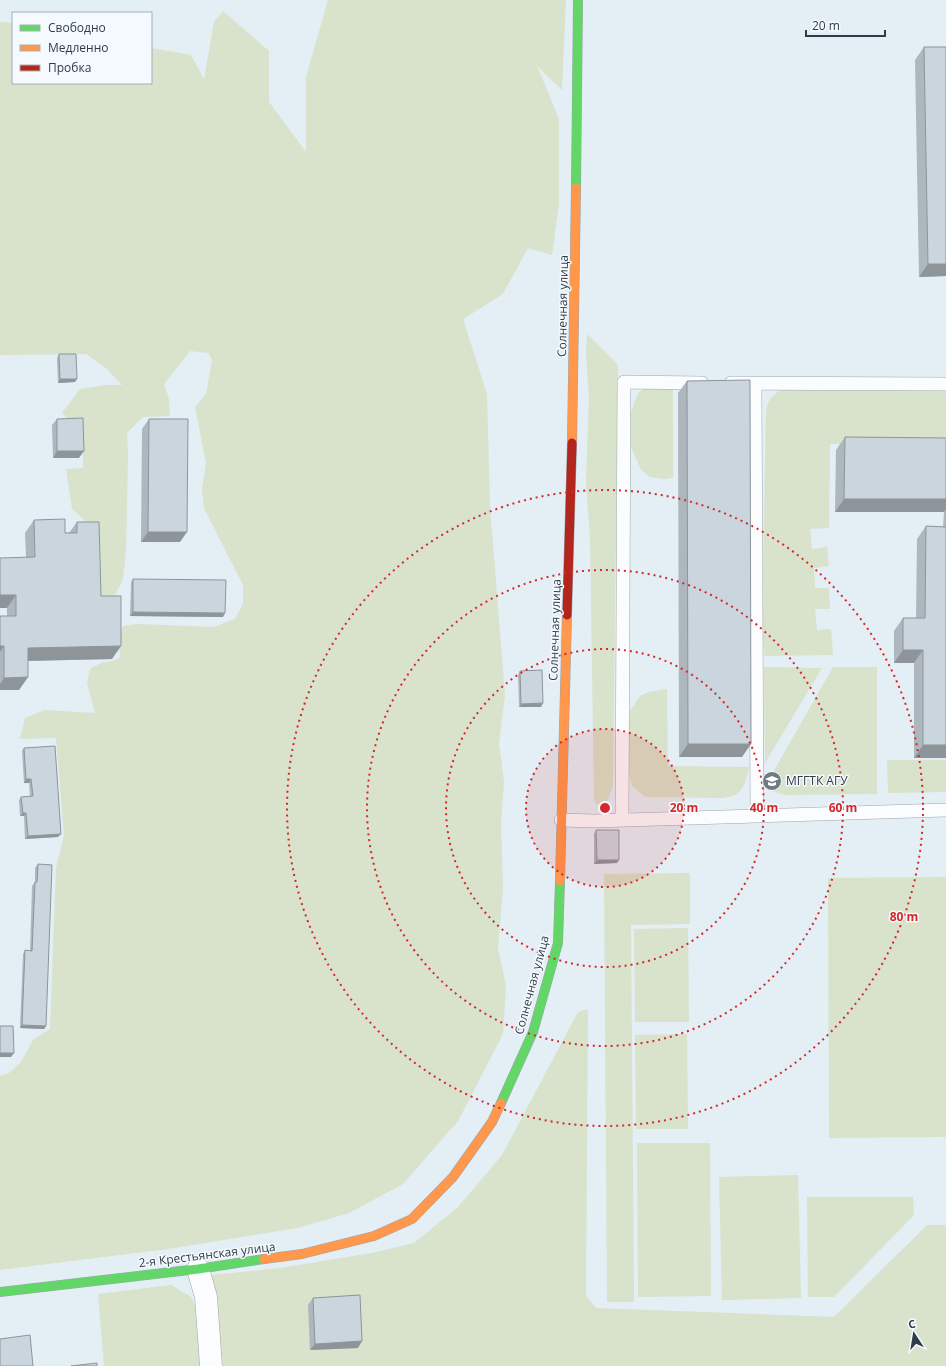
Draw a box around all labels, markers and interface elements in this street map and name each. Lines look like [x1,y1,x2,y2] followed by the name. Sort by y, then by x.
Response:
[12,12,152,84] legend
[806,12,885,38] scale bar
[812,17,840,34] text: 20 m
[48,19,106,36] text: Свободно
[48,39,108,56] text: Медленно
[48,59,91,76] text: Пробка
[553,255,572,357] street label: Солнечная улица
[544,579,565,681] street label: Солнечная улица
[761,770,783,792] school or university icon: МГГТК АГУ
[786,772,848,789] place label: МГГТК АГУ
[670,799,698,816] text: 20 m
[750,799,778,816] text: 40 m
[829,799,857,816] text: 60 m
[598,801,612,815] centre of rings
[890,908,918,925] text: 80 m
[510,933,553,1036] street label: Солнечная улица
[138,1238,276,1271] street label: 2-я Крестьянская улица
[894,1314,934,1354] north arrow
[907,1316,917,1332] text: С

